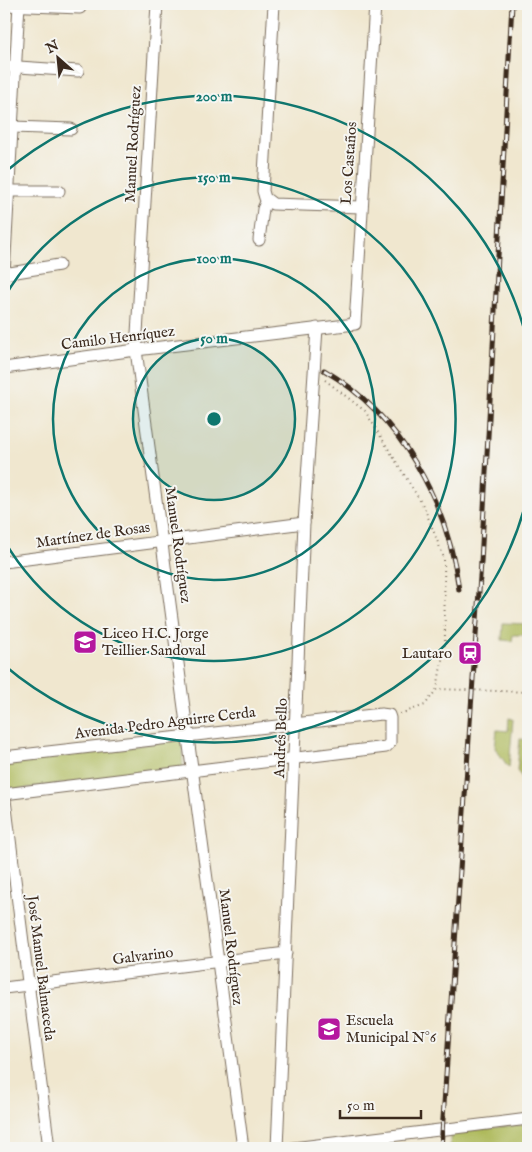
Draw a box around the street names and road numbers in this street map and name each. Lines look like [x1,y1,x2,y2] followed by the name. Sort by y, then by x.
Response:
[120,85,146,203] street label: Manuel Rodríguez
[337,121,361,205] street label: Los Castaños
[60,322,176,354] street label: Camilo Henríquez
[160,486,196,604] street label: Manuel Rodríguez
[35,518,151,552] street label: Martínez de Rosas
[270,698,292,779] street label: Andrés Bello
[73,702,257,744] street label: Avenida Pedro Aguirre Cerda
[214,888,248,1006] street label: Manuel Rodríguez
[22,892,59,1042] street label: José Manuel Balmaceda
[112,943,174,969] street label: Galvarino

